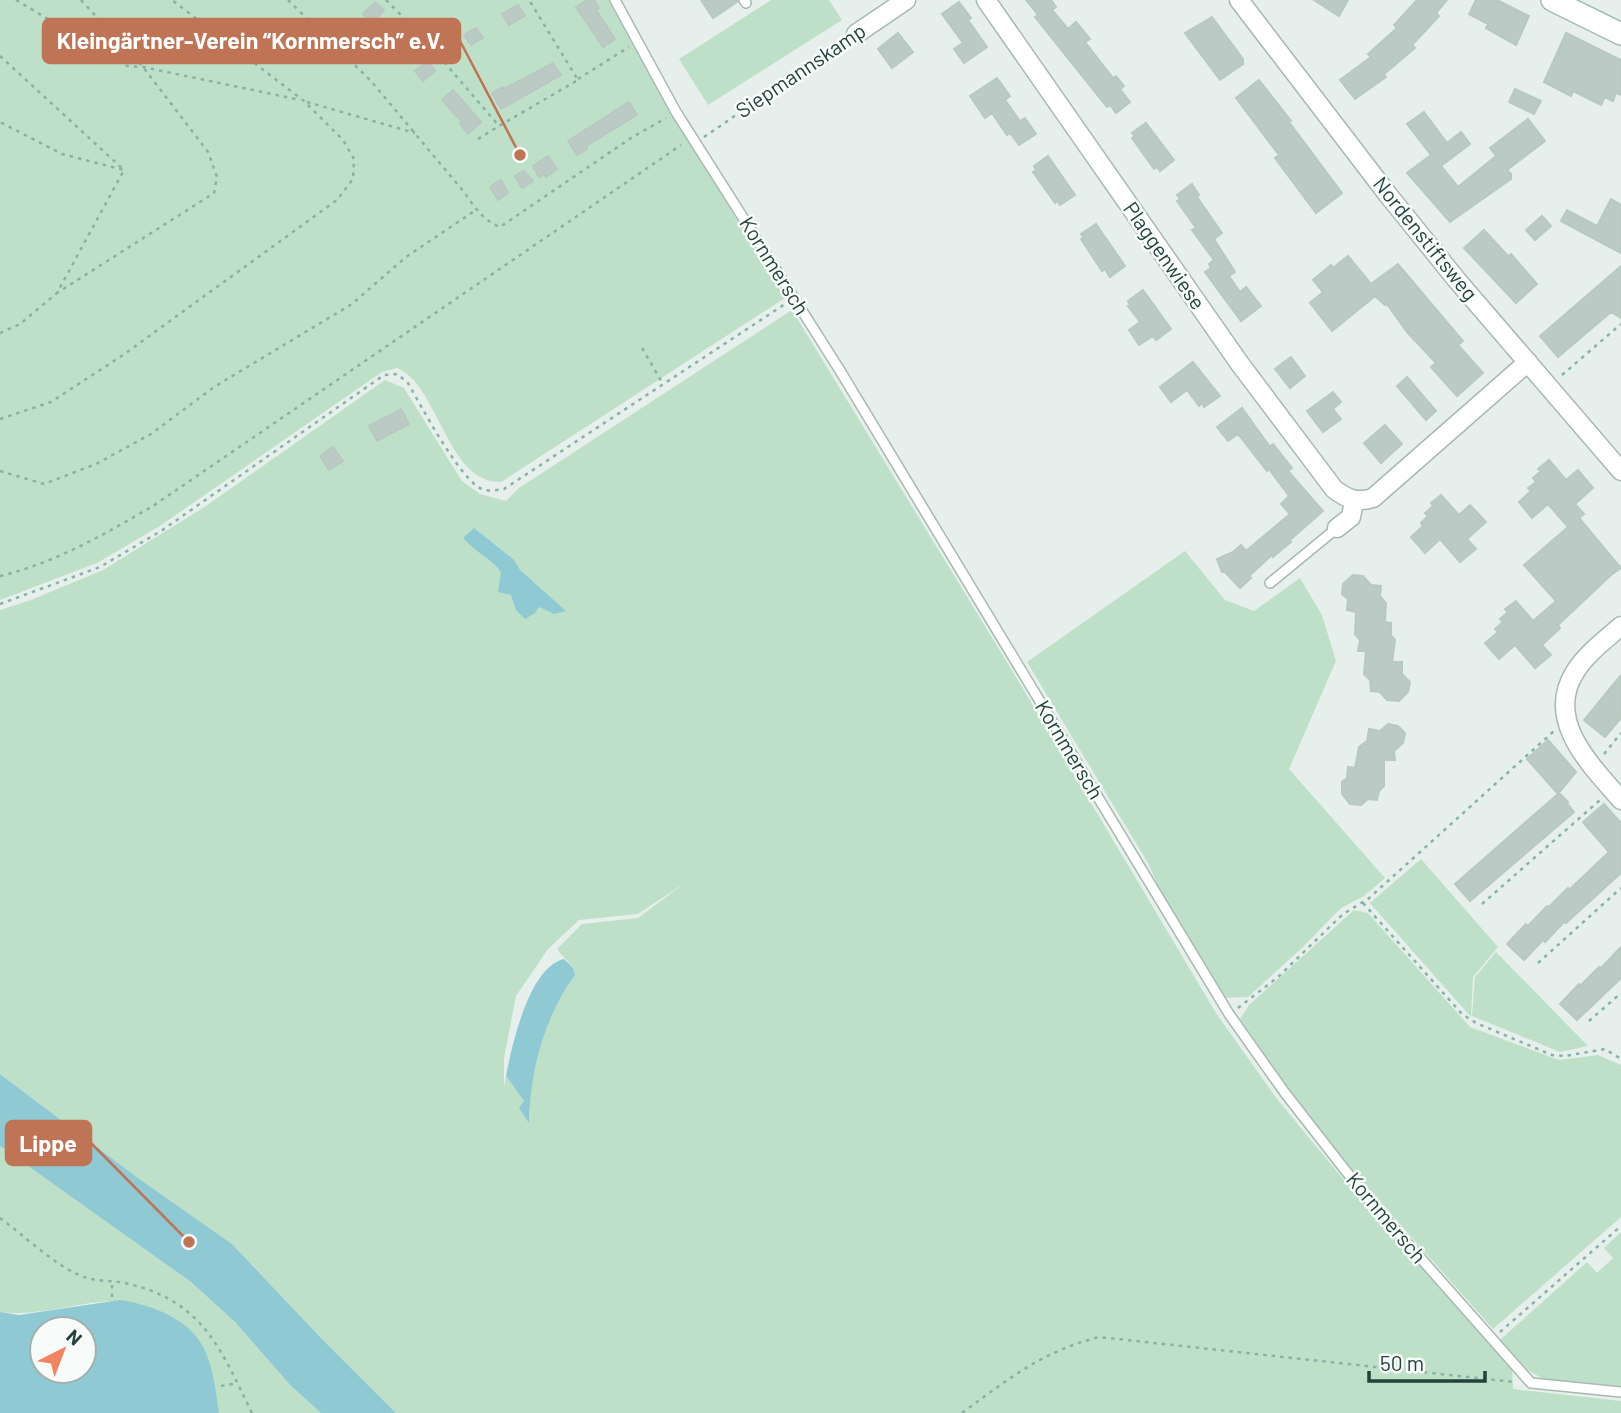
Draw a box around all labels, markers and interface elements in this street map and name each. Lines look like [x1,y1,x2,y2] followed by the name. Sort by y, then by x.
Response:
[730,17,870,122] street label: Siepmannskamp
[43,19,460,63] callout: Kleingärtner-Verein “Kornmersch” e.V.
[57,26,445,54] text: Kleingärtner-Verein “Kornmersch” e.V.
[1369,171,1484,305] street label: Nordenstiftsweg
[1119,197,1211,314] street label: Plaggenwiese
[735,211,815,319] street label: Kornmersch
[1031,695,1110,803] street label: Kornmersch
[6,1121,91,1165] callout: Lippe
[19,1129,77,1157] text: Lippe
[1342,1166,1432,1268] street label: Kornmersch
[28,1315,98,1385] north arrow
[62,1324,87,1350] text: N
[1369,1340,1484,1384] scale bar
[1380,1350,1424,1375] text: 50 m

